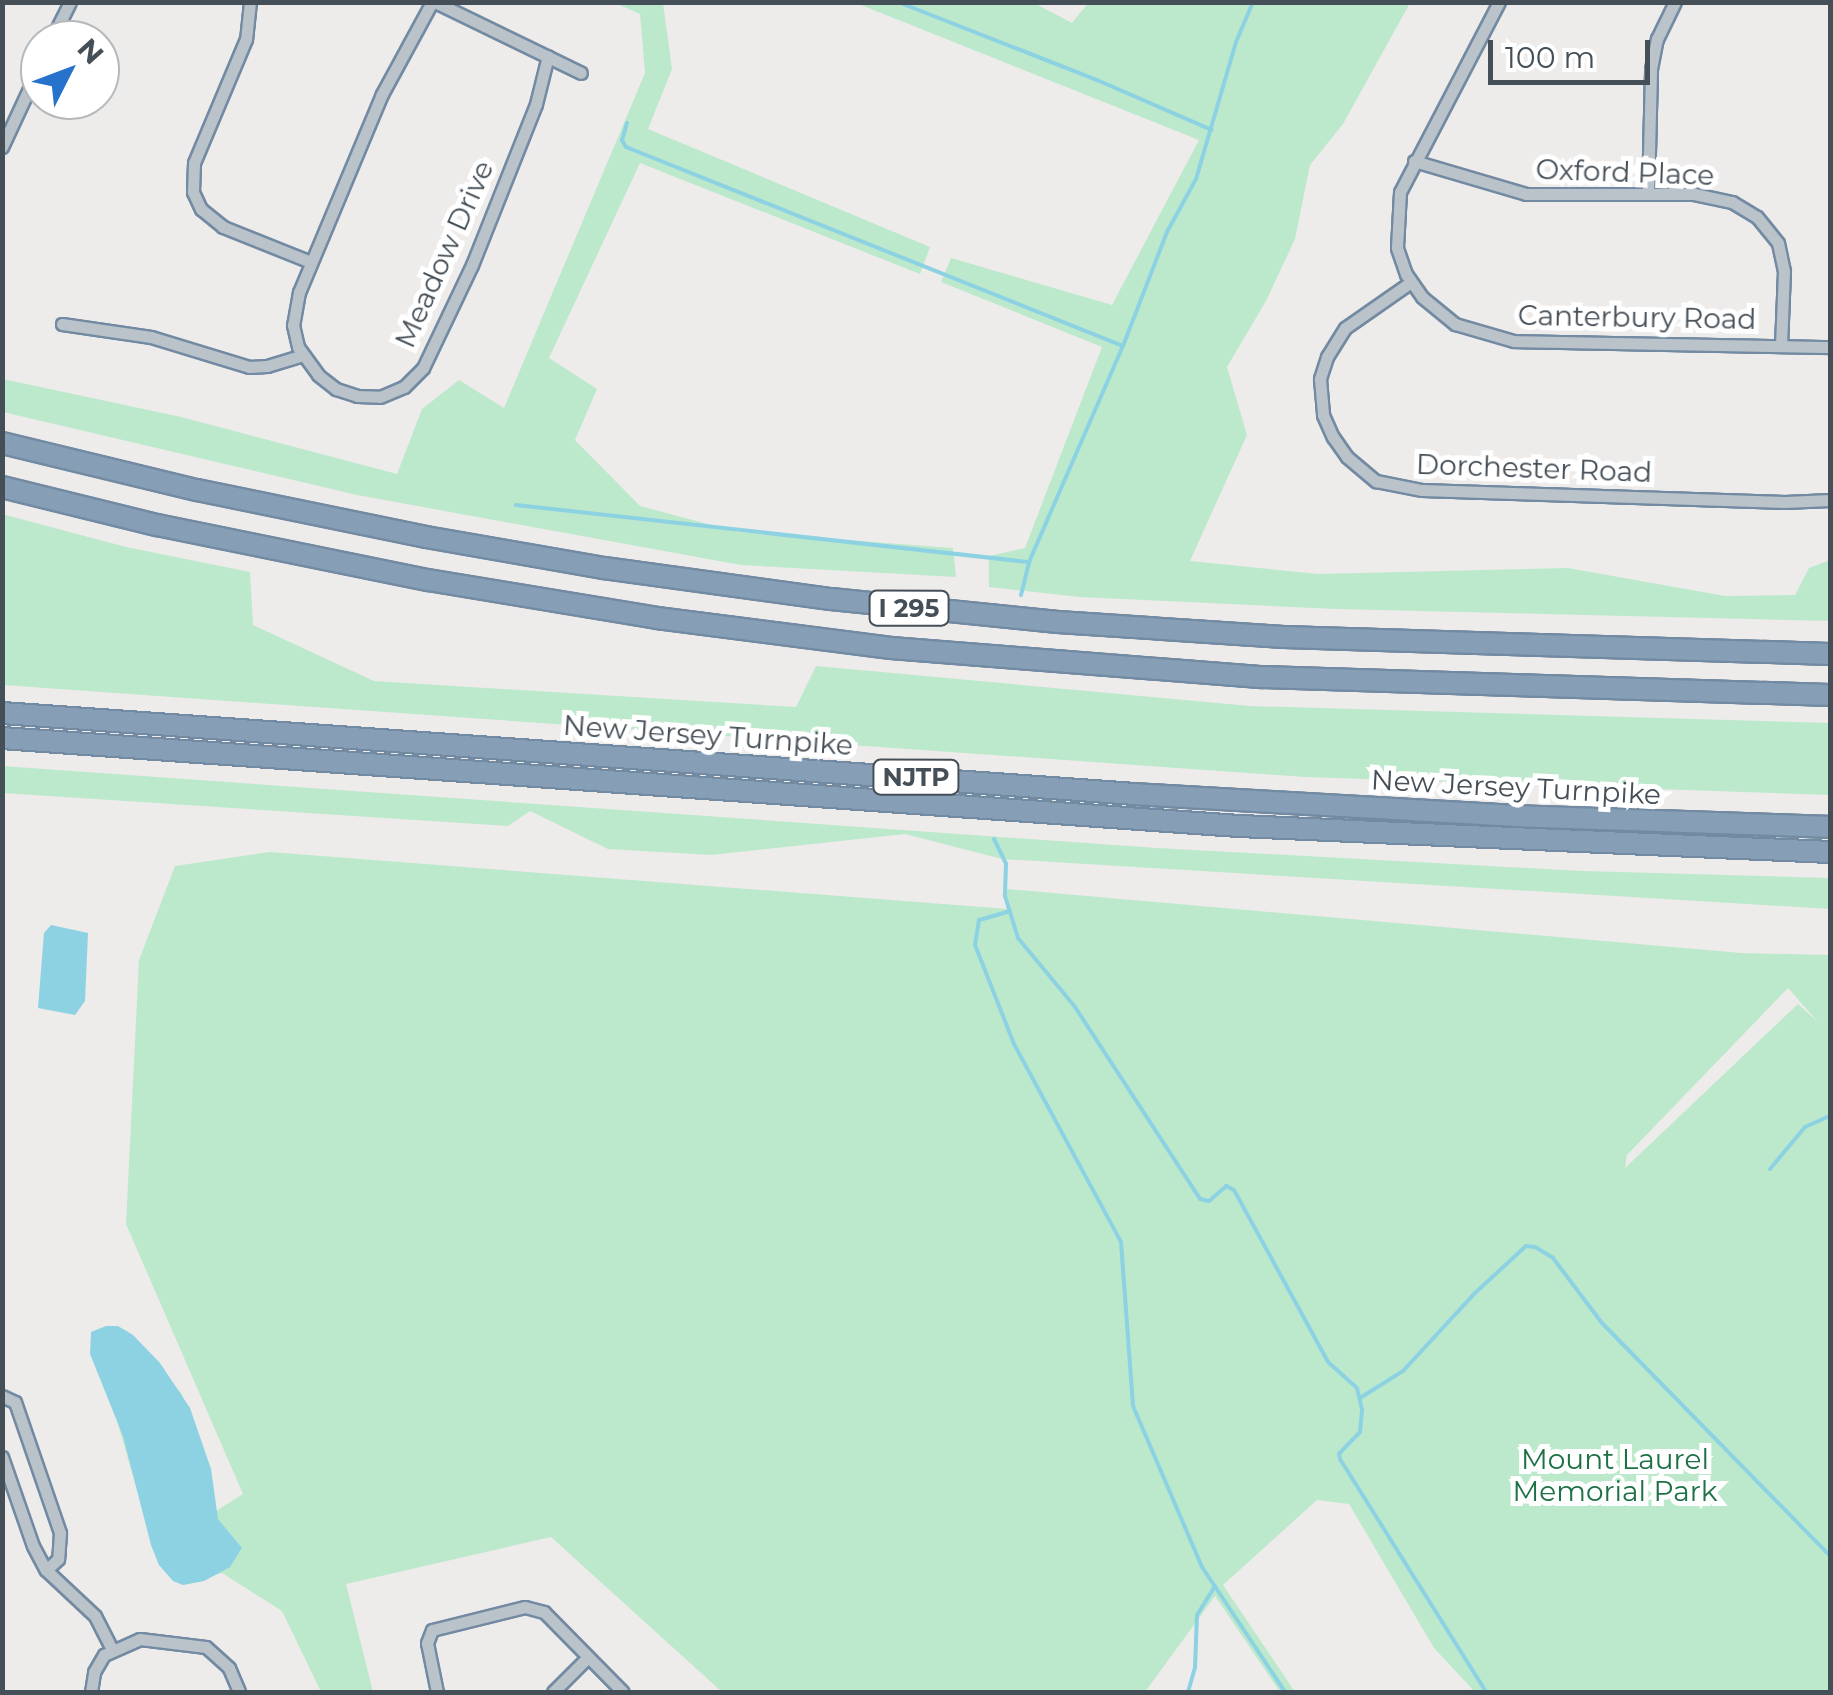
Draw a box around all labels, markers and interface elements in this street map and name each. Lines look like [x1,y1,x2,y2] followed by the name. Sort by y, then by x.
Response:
[20,20,120,120] north arrow
[1493,20,1656,82] scale bar
[71,31,111,71] text: N
[1505,39,1595,76] text: 100 m
[1535,152,1715,192] street label: Oxford Place
[388,155,500,353] street label: Meadow Drive
[1518,298,1756,336] street label: Canterbury Road
[1415,447,1653,489] street label: Dorchester Road
[866,588,952,628] road number: I 295
[562,708,854,762] street label: New Jersey Turnpike
[871,757,961,797] road number: NJTP
[1370,763,1662,811] street label: New Jersey Turnpike
[1513,1442,1717,1508] park label: Mount Laurel Memorial Park

